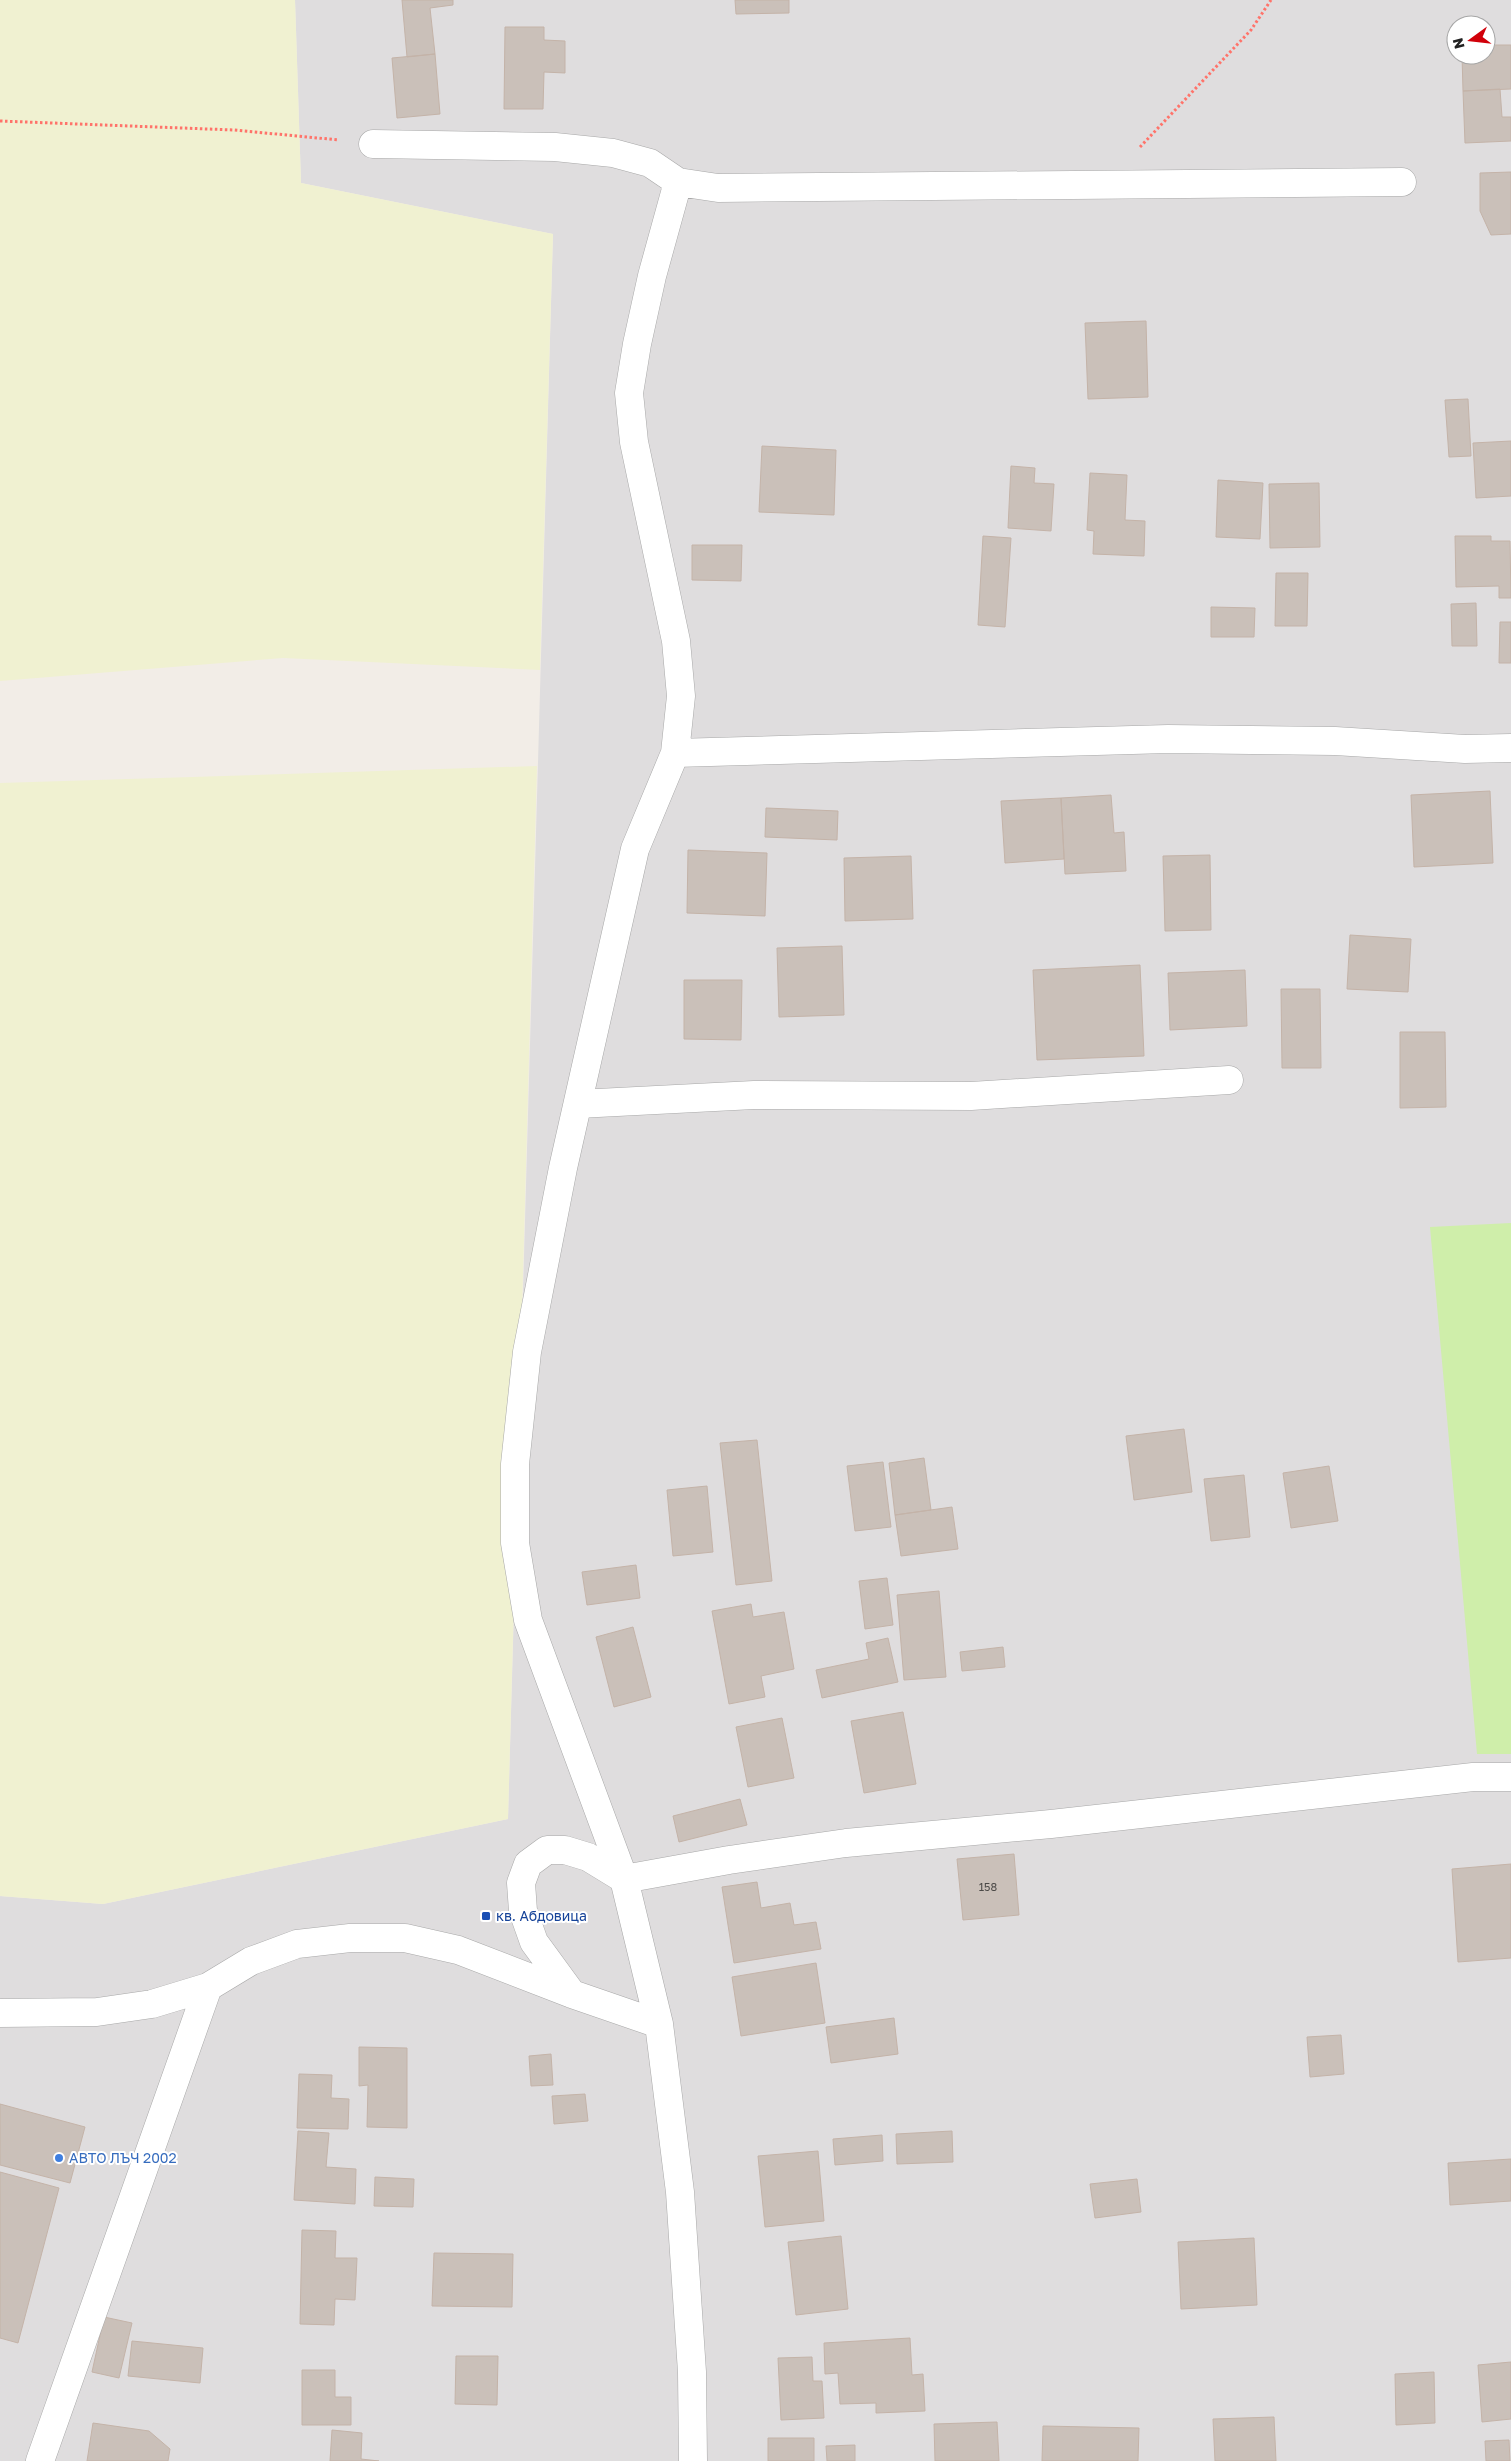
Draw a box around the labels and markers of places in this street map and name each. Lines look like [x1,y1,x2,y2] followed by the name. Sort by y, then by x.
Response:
[496,1907,587,1924] place label: кв. Абдовица
[480,1910,492,1922] marker: кв. Абдовица
[69,2149,177,2166] place label: АВТО ЛЪЧ 2002
[53,2152,65,2164] marker: АВТО ЛЪЧ 2002

